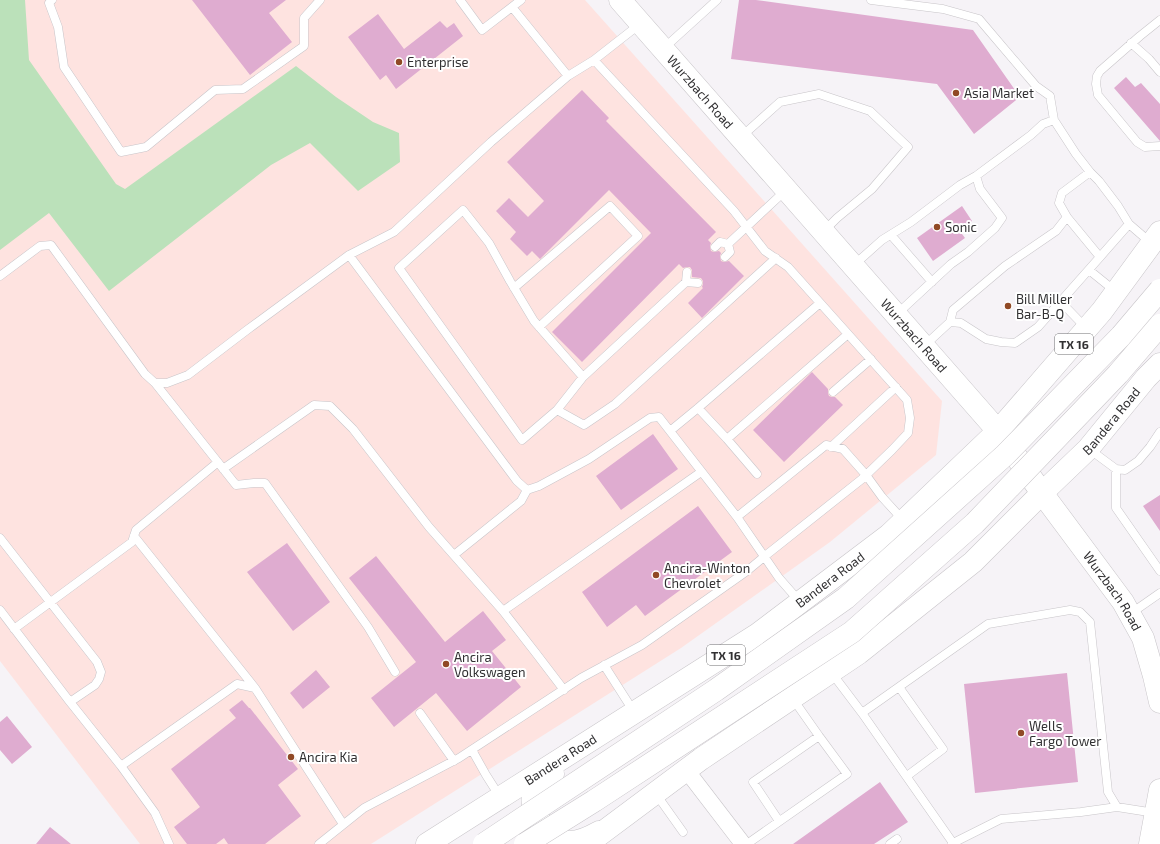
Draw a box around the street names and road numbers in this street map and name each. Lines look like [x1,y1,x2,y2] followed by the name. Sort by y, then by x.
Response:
[664,52,737,132] street label: Wurzbach Road
[877,295,951,375] street label: Wurzbach Road
[1055,334,1093,354] road number: TX 16
[1079,384,1143,458] street label: Bandera Road
[1080,548,1145,634] street label: Wurzbach Road
[792,549,868,611] street label: Bandera Road
[707,645,745,665] road number: TX 16
[521,731,600,788] street label: Bandera Road

